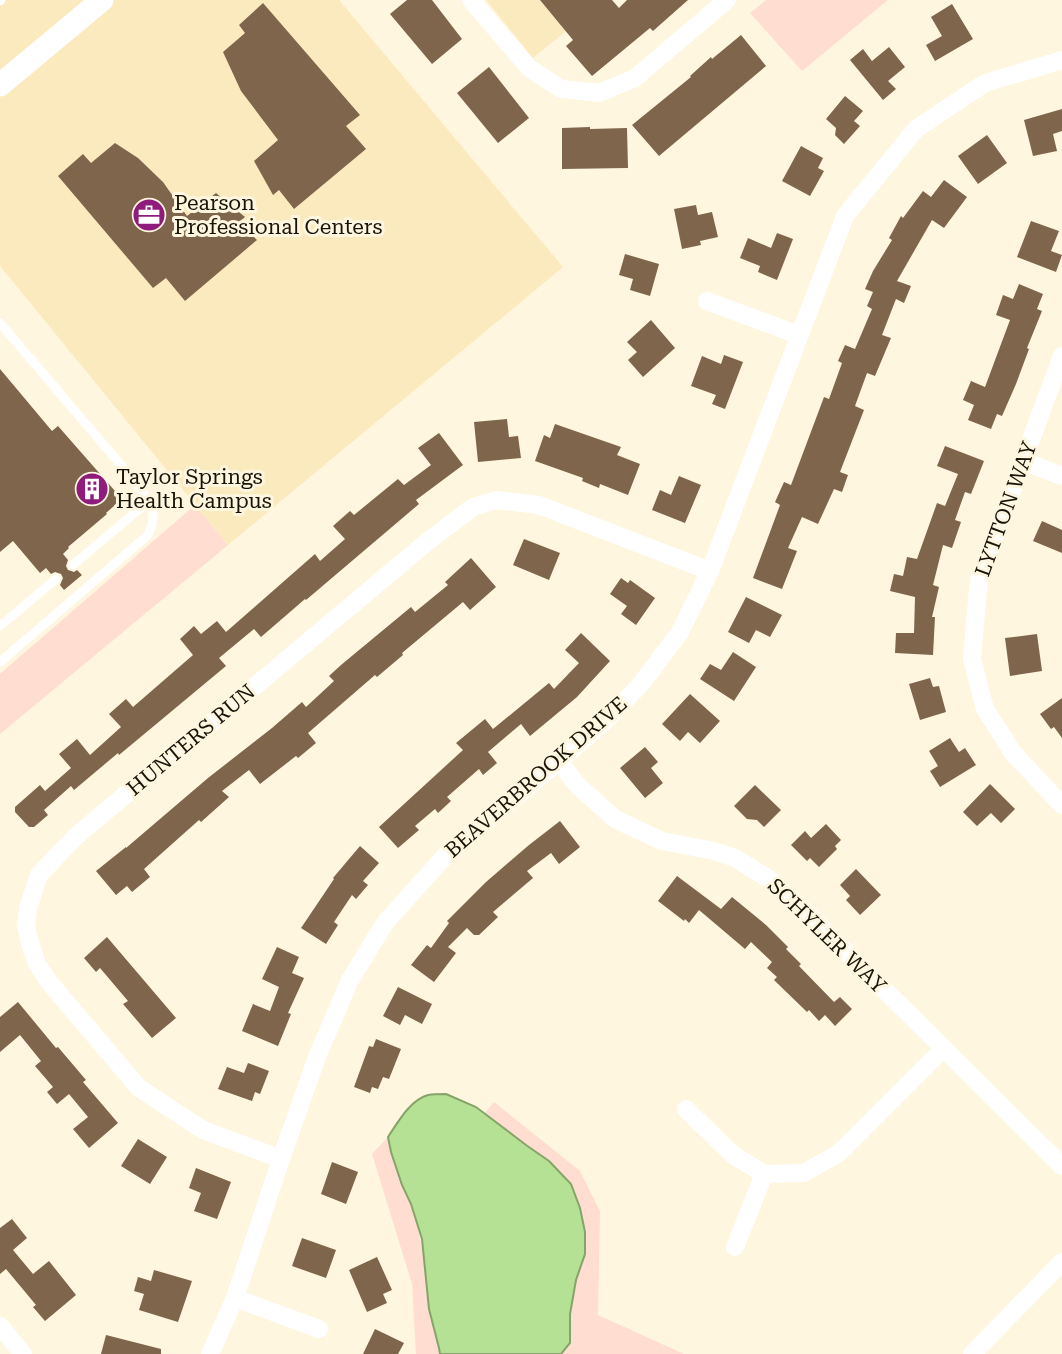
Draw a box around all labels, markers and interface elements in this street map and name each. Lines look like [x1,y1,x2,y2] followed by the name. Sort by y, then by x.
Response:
[174,191,382,239] place label: Pearson Professional Centers
[130,196,168,234] office icon: Pearson Professional Centers
[971,438,1042,580] street label: LYTTON WAY
[116,465,272,513] place label: Taylor Springs Health Campus
[73,470,111,508] building icon: Taylor Springs Health Campus
[122,679,260,801] street label: HUNTERS RUN
[440,692,632,862] street label: BEAVERBROOK DRIVE
[763,874,891,999] street label: SCHYLER WAY

